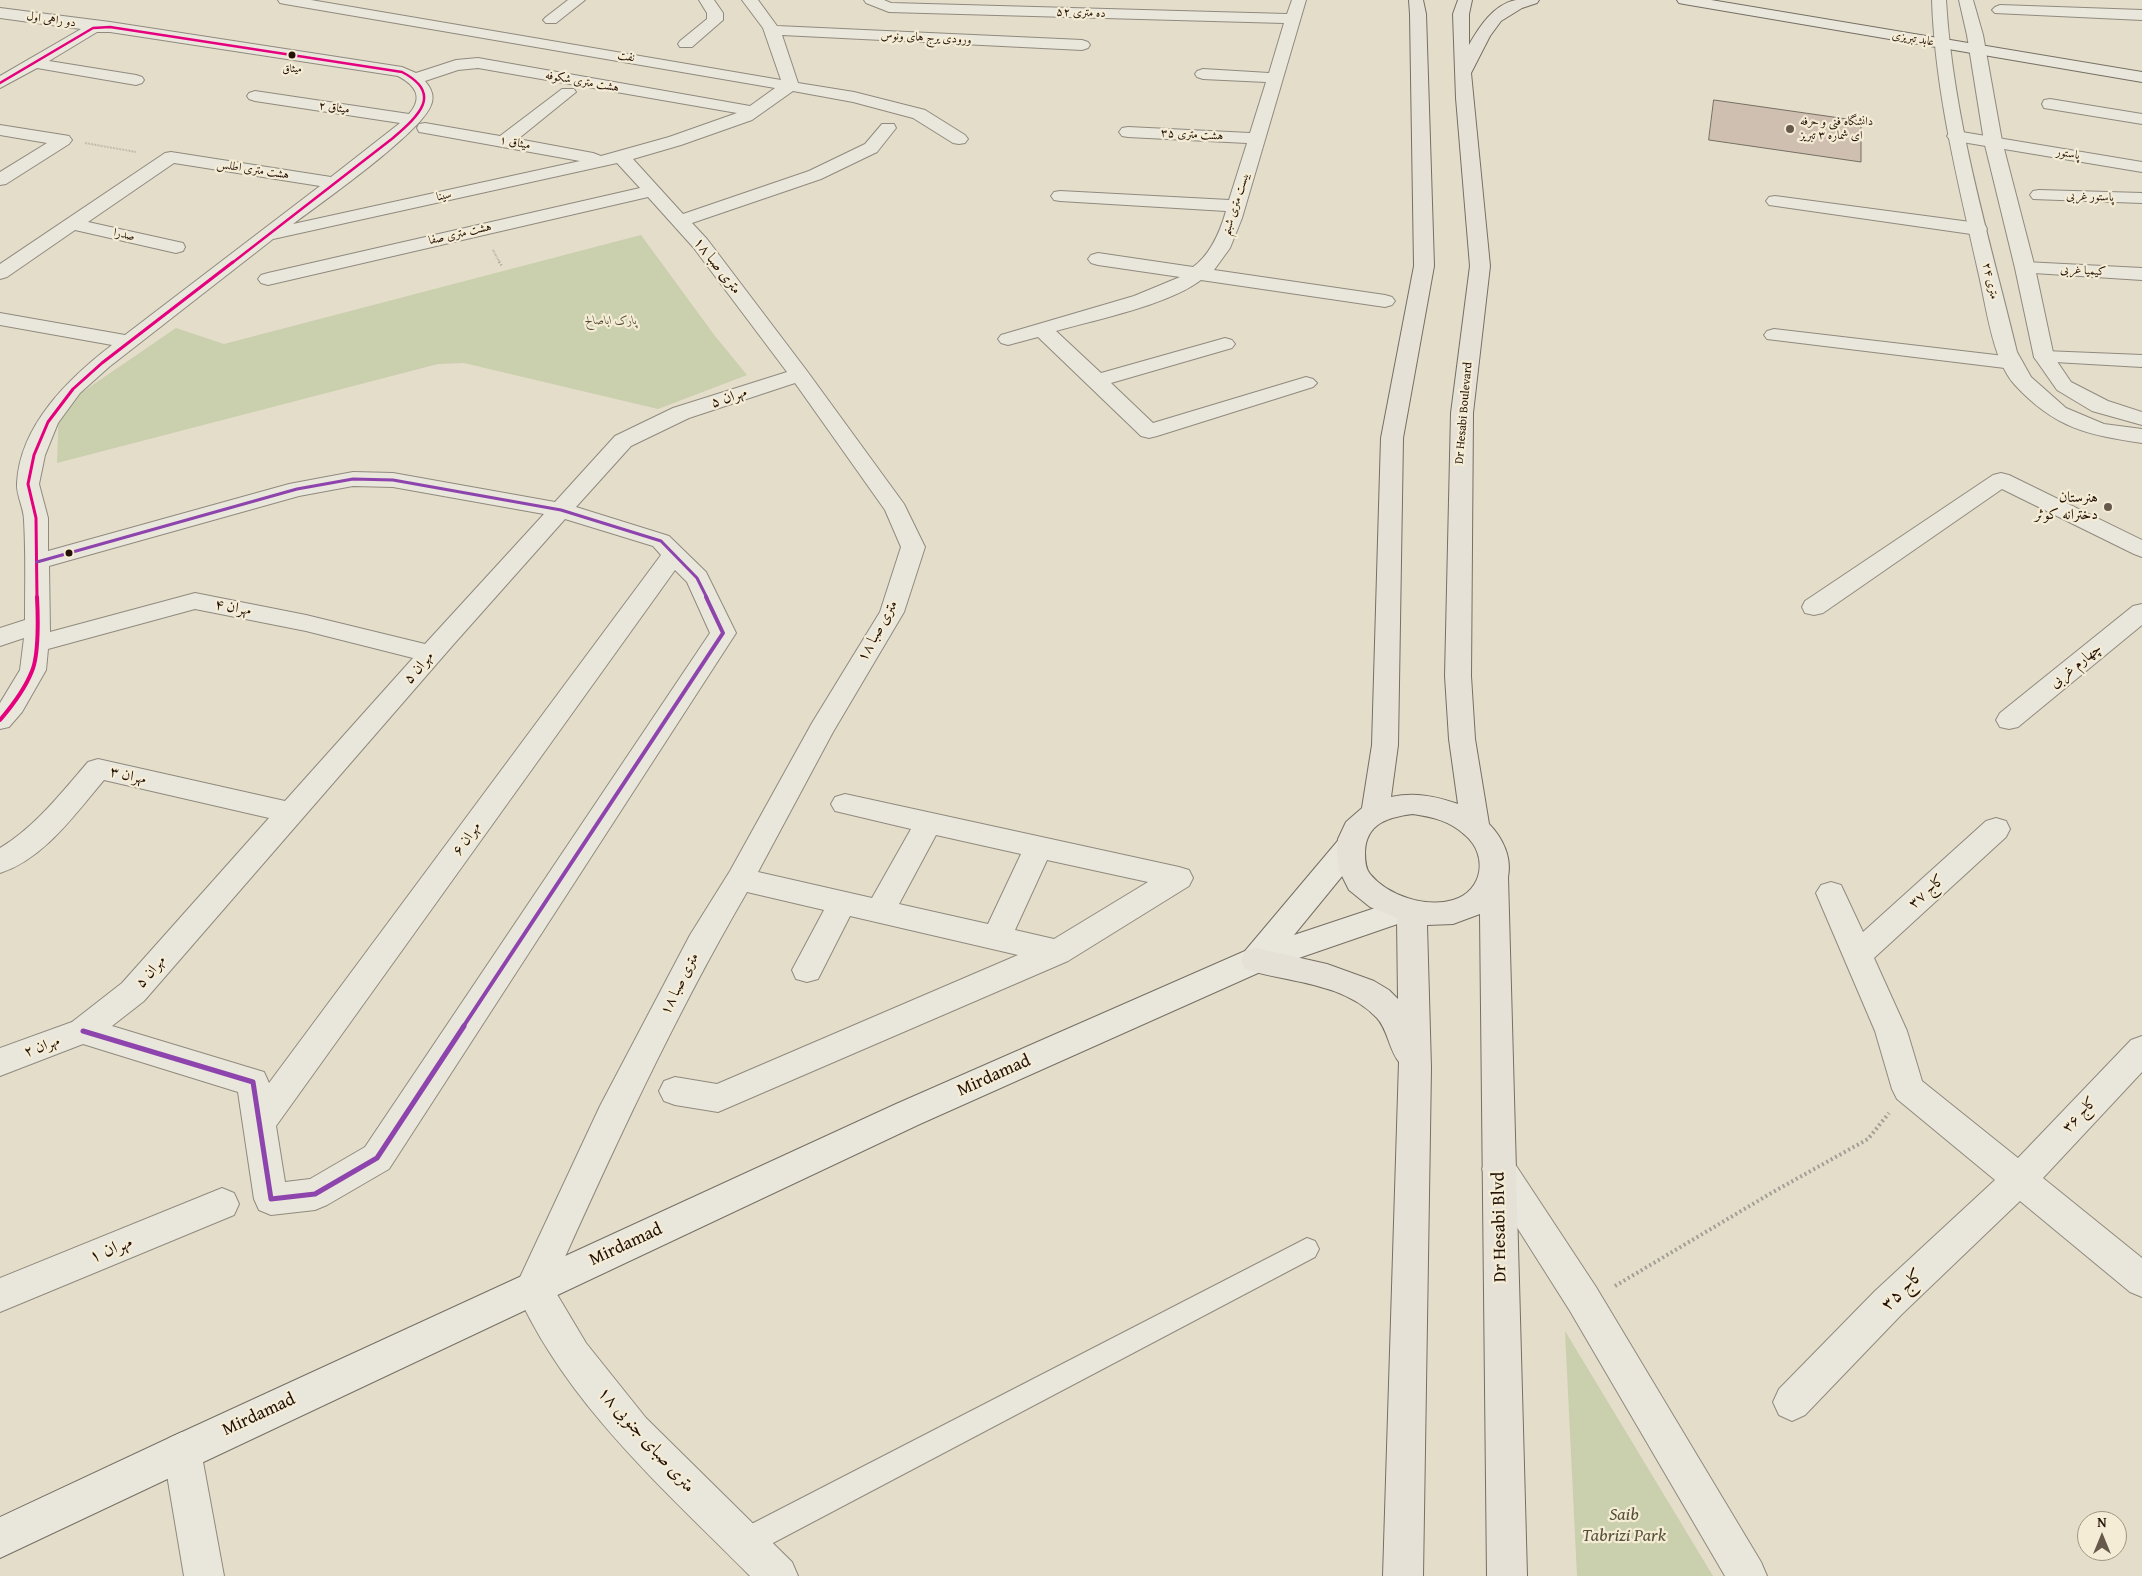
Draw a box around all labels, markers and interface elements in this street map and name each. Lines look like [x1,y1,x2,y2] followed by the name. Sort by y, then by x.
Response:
[1056,5,1106,21] street label: ده متری ۵۲
[25,9,77,31] street label: دو راهی اول
[880,28,972,48] street label: ورودی یرج های ونوس
[1891,28,1935,50] street label: عابد تبریزی
[616,48,636,66] street label: نفت
[287,50,297,60] marker: میثاق
[282,62,302,76] place label: میثاق
[544,68,620,96] street label: هشت متری شکوفه
[318,99,350,117] street label: میثاق ۲
[1800,115,1873,143] place label: دانشگاه فنی و حرفه ای شماره ۳ تبریز
[1784,123,1796,135] marker: دانشگاه فنی و حرفه ای شماره ۳ تبریز
[1160,126,1224,144] street label: هشت متری ۳۵
[498,133,532,153] street label: میثاق ۱
[2055,145,2081,163] street label: پاستور
[216,157,290,183] street label: هشت متری اطلس
[1219,171,1253,237] street label: بیست متری شبنم
[435,187,453,205] street label: سینا
[2066,189,2114,205] street label: پاستور غربی
[427,220,493,248] street label: هشت متری صفا
[112,226,136,244] street label: صدرا
[689,234,745,298] street label: متری صبا ۱۸
[1979,261,2001,301] street label: ۲۴ متری
[2060,263,2106,279] street label: کیمیا غربی
[585,314,637,328] park label: پارک اباصالح
[1452,361,1476,465] street label: Dr Hesabi Boulevard
[709,384,749,412] street label: مهران ۵
[2035,489,2098,524] place label: هنرستان دخترانه کوثر
[2102,501,2114,513] marker: هنرستان دخترانه کوثر
[64,548,74,558] unlabelled marker
[213,596,253,620] street label: مهران ۴
[854,597,902,665] street label: متری صبا ۱۸
[2046,640,2106,692] street label: چهارم غربی
[400,648,438,688] street label: مهران ۵
[108,763,148,789] street label: مهران ۳
[449,819,485,859] street label: مهران ۶
[1905,871,1949,913] street label: کاج ۳۷
[657,950,703,1018] street label: متری صبا ۱۸
[132,952,170,992] street label: مهران ۵
[22,1032,62,1062] street label: مهران ۲
[954,1050,1034,1102] street label: Mirdamad
[2059,1093,2101,1137] street label: کاج ۳۶
[1488,1172,1512,1282] street label: Dr Hesabi Blvd
[586,1219,666,1271] street label: Mirdamad
[86,1232,136,1268] street label: مهران ۱
[1877,1265,1929,1315] street label: کاج ۳۵
[593,1382,699,1498] street label: ۱۸ متری صبای جنوبی
[219,1389,299,1441] street label: Mirdamad
[1582,1504,1666,1546] park label: Saib Tabrizi Park
[2077,1511,2127,1561] north arrow
[2097,1512,2107,1532] text: N

